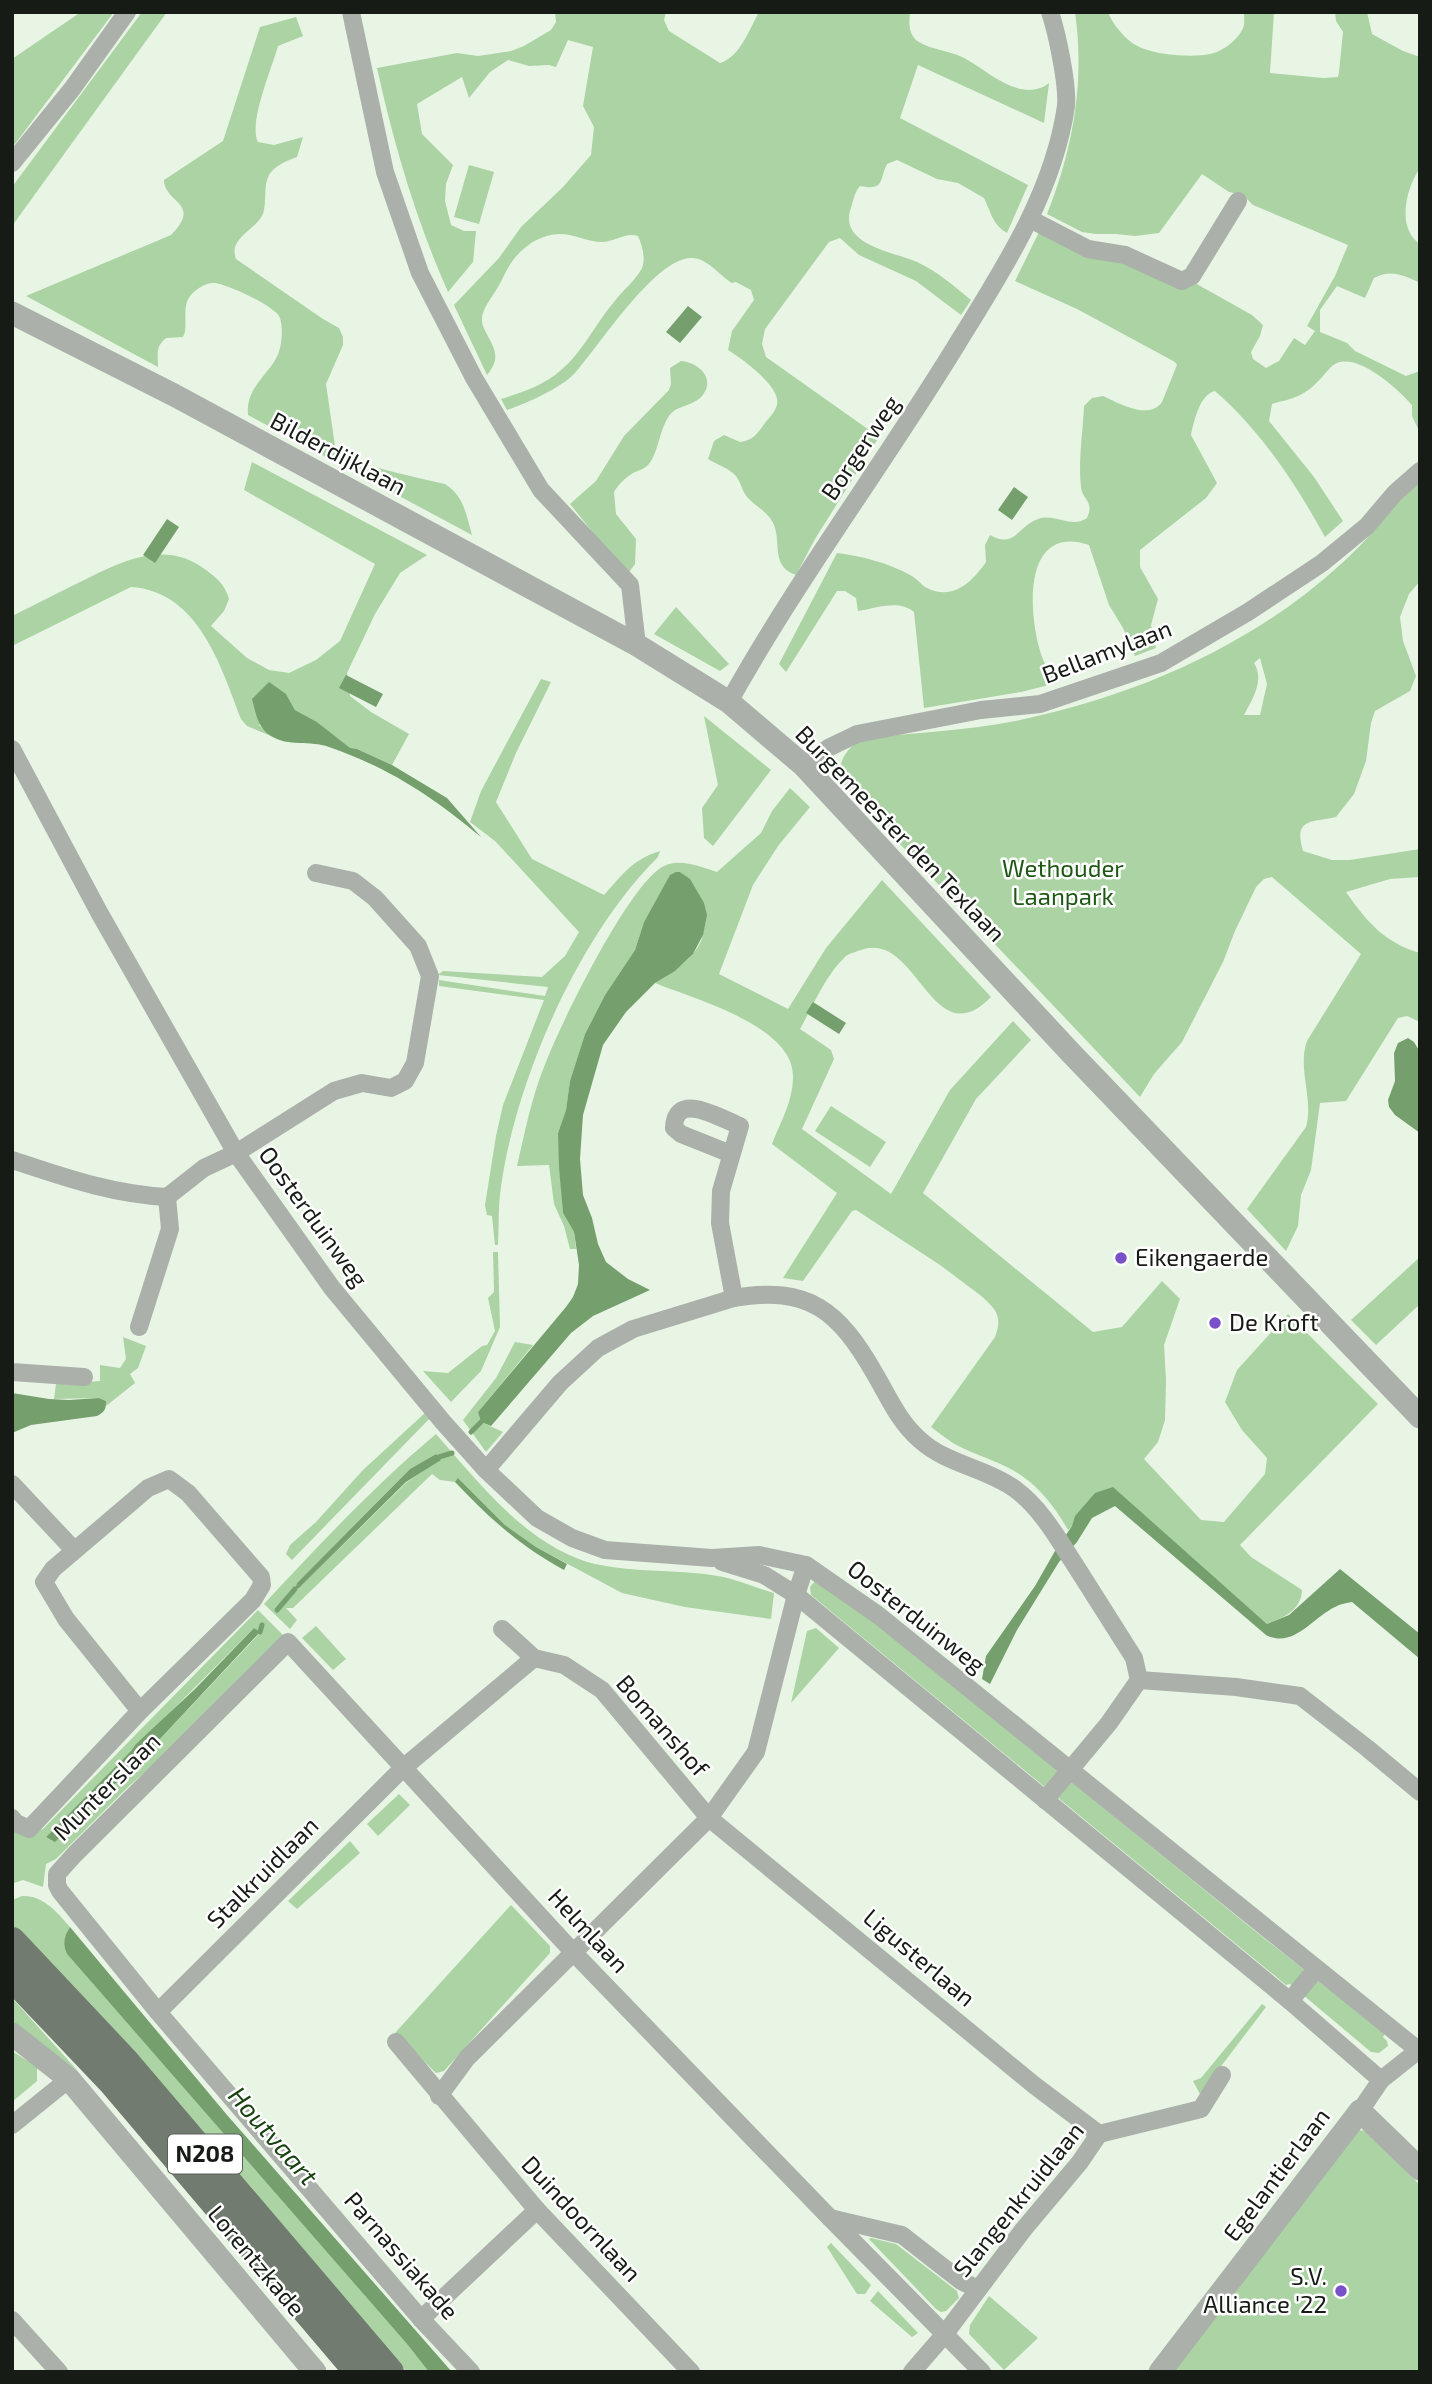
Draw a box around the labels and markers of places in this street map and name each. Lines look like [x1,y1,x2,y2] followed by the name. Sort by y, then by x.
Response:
[1135,1242,1268,1271] place label: Eikengaerde
[1113,1250,1129,1266] marker: Eikengaerde
[1229,1307,1319,1336] place label: De Kroft
[1207,1315,1223,1331] marker: De Kroft
[1203,2261,1327,2318] place label: S.V. Alliance '22
[1333,2283,1349,2299] marker: S.V. Alliance '22

